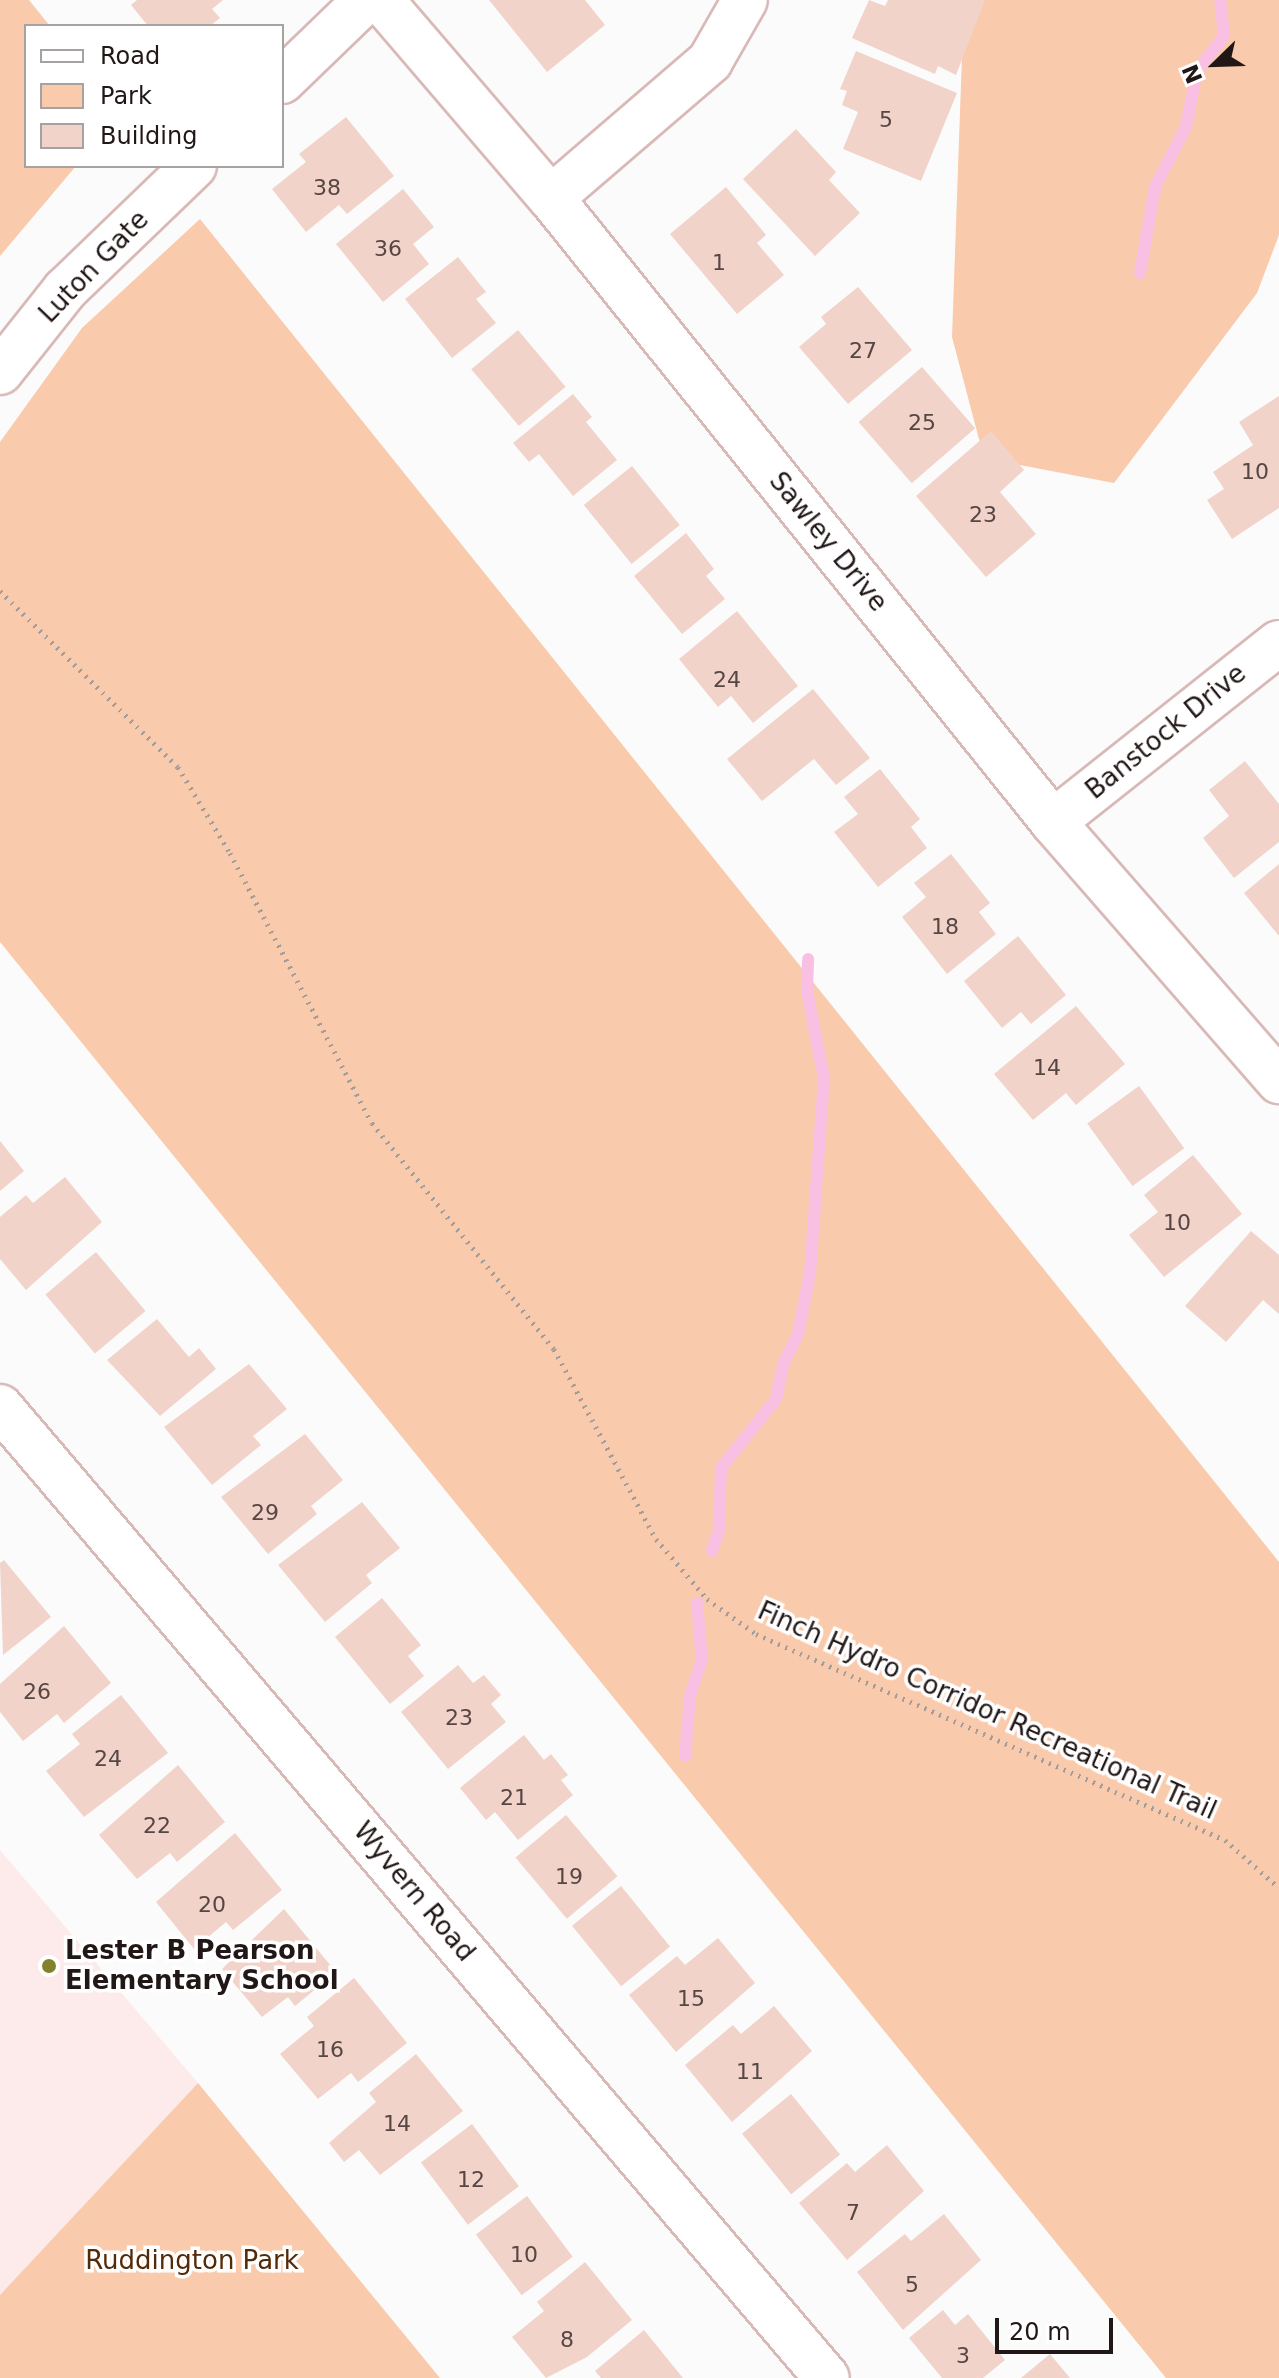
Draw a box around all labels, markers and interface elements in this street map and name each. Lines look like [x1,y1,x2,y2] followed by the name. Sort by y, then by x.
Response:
[24,24,284,168] legend
[1175,24,1255,104] north arrow
[100,42,160,70] text: Road
[1177,60,1208,87] text: N
[100,82,152,110] text: Park
[879,107,893,133] house number: 5
[100,122,197,150] text: Building
[313,175,341,201] house number: 38
[33,205,155,329] street label: Luton Gate
[374,236,402,262] house number: 36
[712,250,726,276] house number: 1
[849,338,877,364] house number: 27
[908,410,936,436] house number: 25
[1241,459,1269,485] house number: 10
[762,466,894,618] street label: Sawley Drive
[969,502,997,528] house number: 23
[1080,658,1252,806] street label: Banstock Drive
[713,667,741,693] house number: 24
[931,914,959,940] house number: 18
[1033,1055,1061,1081] house number: 14
[1163,1210,1191,1236] house number: 10
[251,1500,279,1526] house number: 29
[753,1595,1221,1827] street label: Finch Hydro Corridor Recreational Trail
[23,1679,51,1705] house number: 26
[445,1705,473,1731] house number: 23
[94,1746,122,1772] house number: 24
[500,1785,528,1811] house number: 21
[143,1813,171,1839] house number: 22
[347,1816,481,1968] street label: Wyvern Road
[555,1864,583,1890] house number: 19
[198,1892,226,1918] house number: 20
[65,1935,339,1996] place label: Lester B Pearson Elementary School
[40,1957,58,1975] marker: Lester B Pearson Elementary School
[677,1986,705,2012] house number: 15
[316,2037,344,2063] house number: 16
[736,2059,764,2085] house number: 11
[383,2111,411,2137] house number: 14
[457,2167,485,2193] house number: 12
[846,2200,860,2226] house number: 7
[510,2242,538,2268] house number: 10
[85,2245,299,2277] park label: Ruddington Park
[905,2272,919,2298] house number: 5
[999,2302,1117,2352] scale bar
[1009,2318,1071,2346] text: 20 m
[560,2327,574,2353] house number: 8
[956,2343,970,2369] house number: 3

